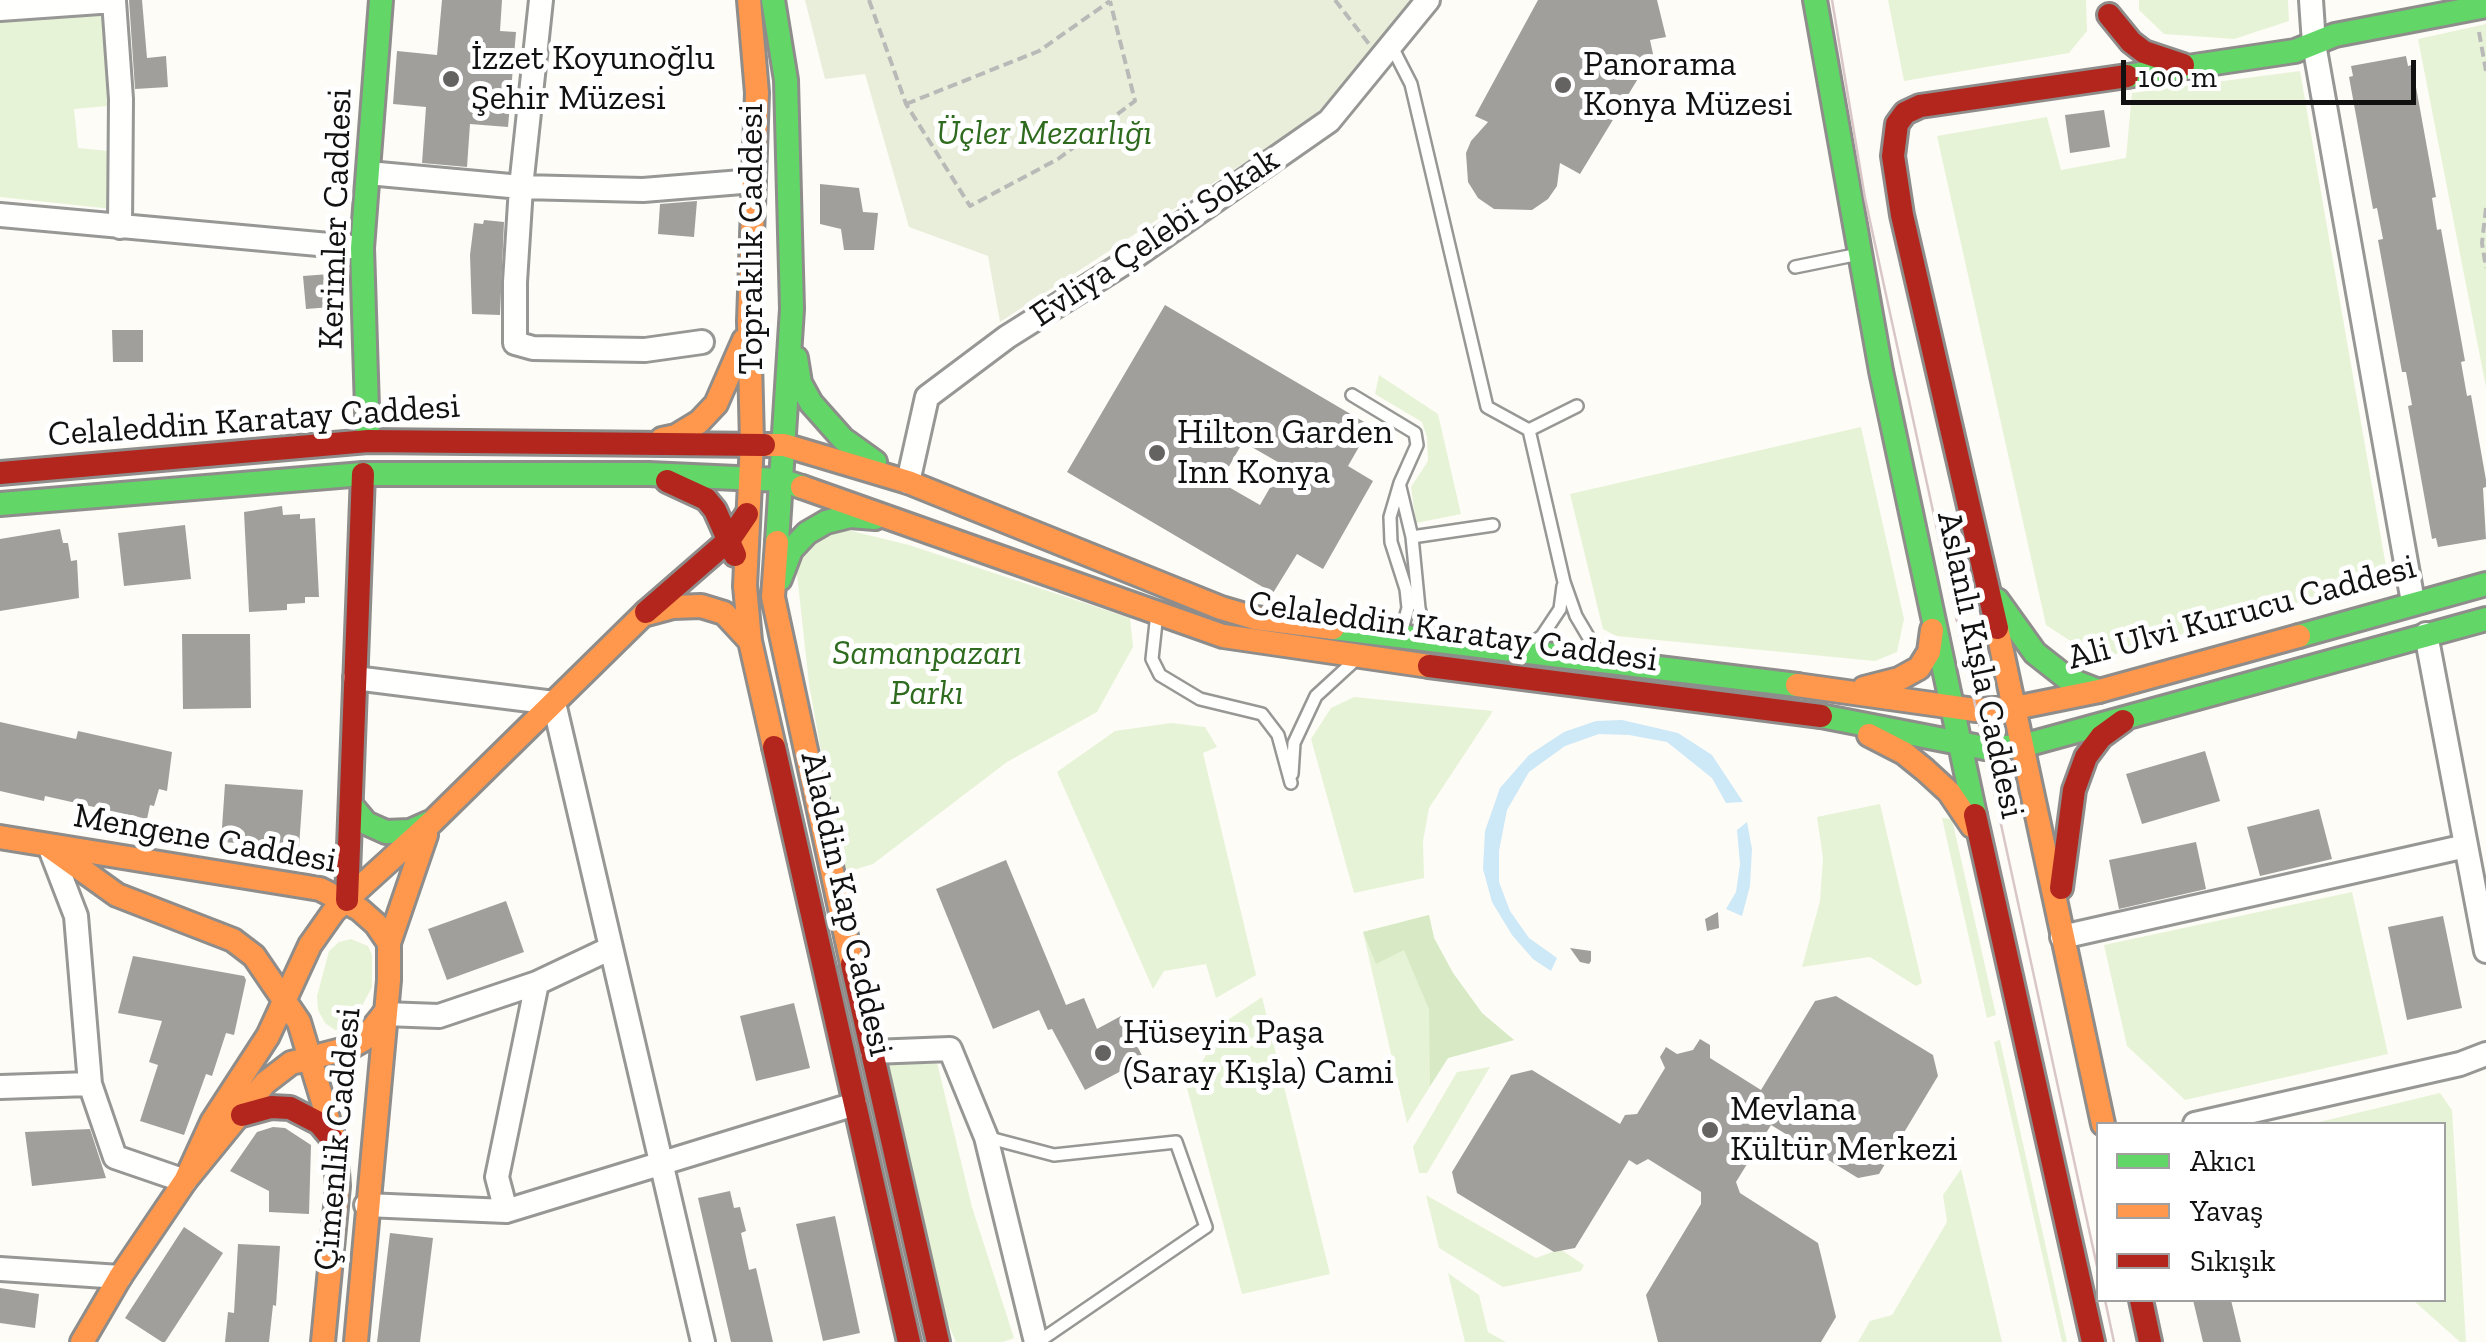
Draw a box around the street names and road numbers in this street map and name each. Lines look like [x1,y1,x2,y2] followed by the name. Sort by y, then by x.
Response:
[310,88,362,350] street label: Kerimler Caddesi
[731,103,773,375] street label: Topraklık Caddesi
[1023,139,1287,337] street label: Evliya Çelebi Sokak
[47,386,461,456] street label: Celaleddin Karatay Caddesi
[1927,508,2033,822] street label: Aslanlı Kışla Caddesi
[2063,546,2421,680] street label: Ali Ulvi Kurucu Caddesi
[1246,582,1660,682] street label: Celaleddin Karatay Caddesi
[791,748,901,1060] street label: Aladdin Kap Caddesi
[70,795,340,883] street label: Mengene Caddesi
[306,1006,370,1272] street label: Çimenlik Caddesi

